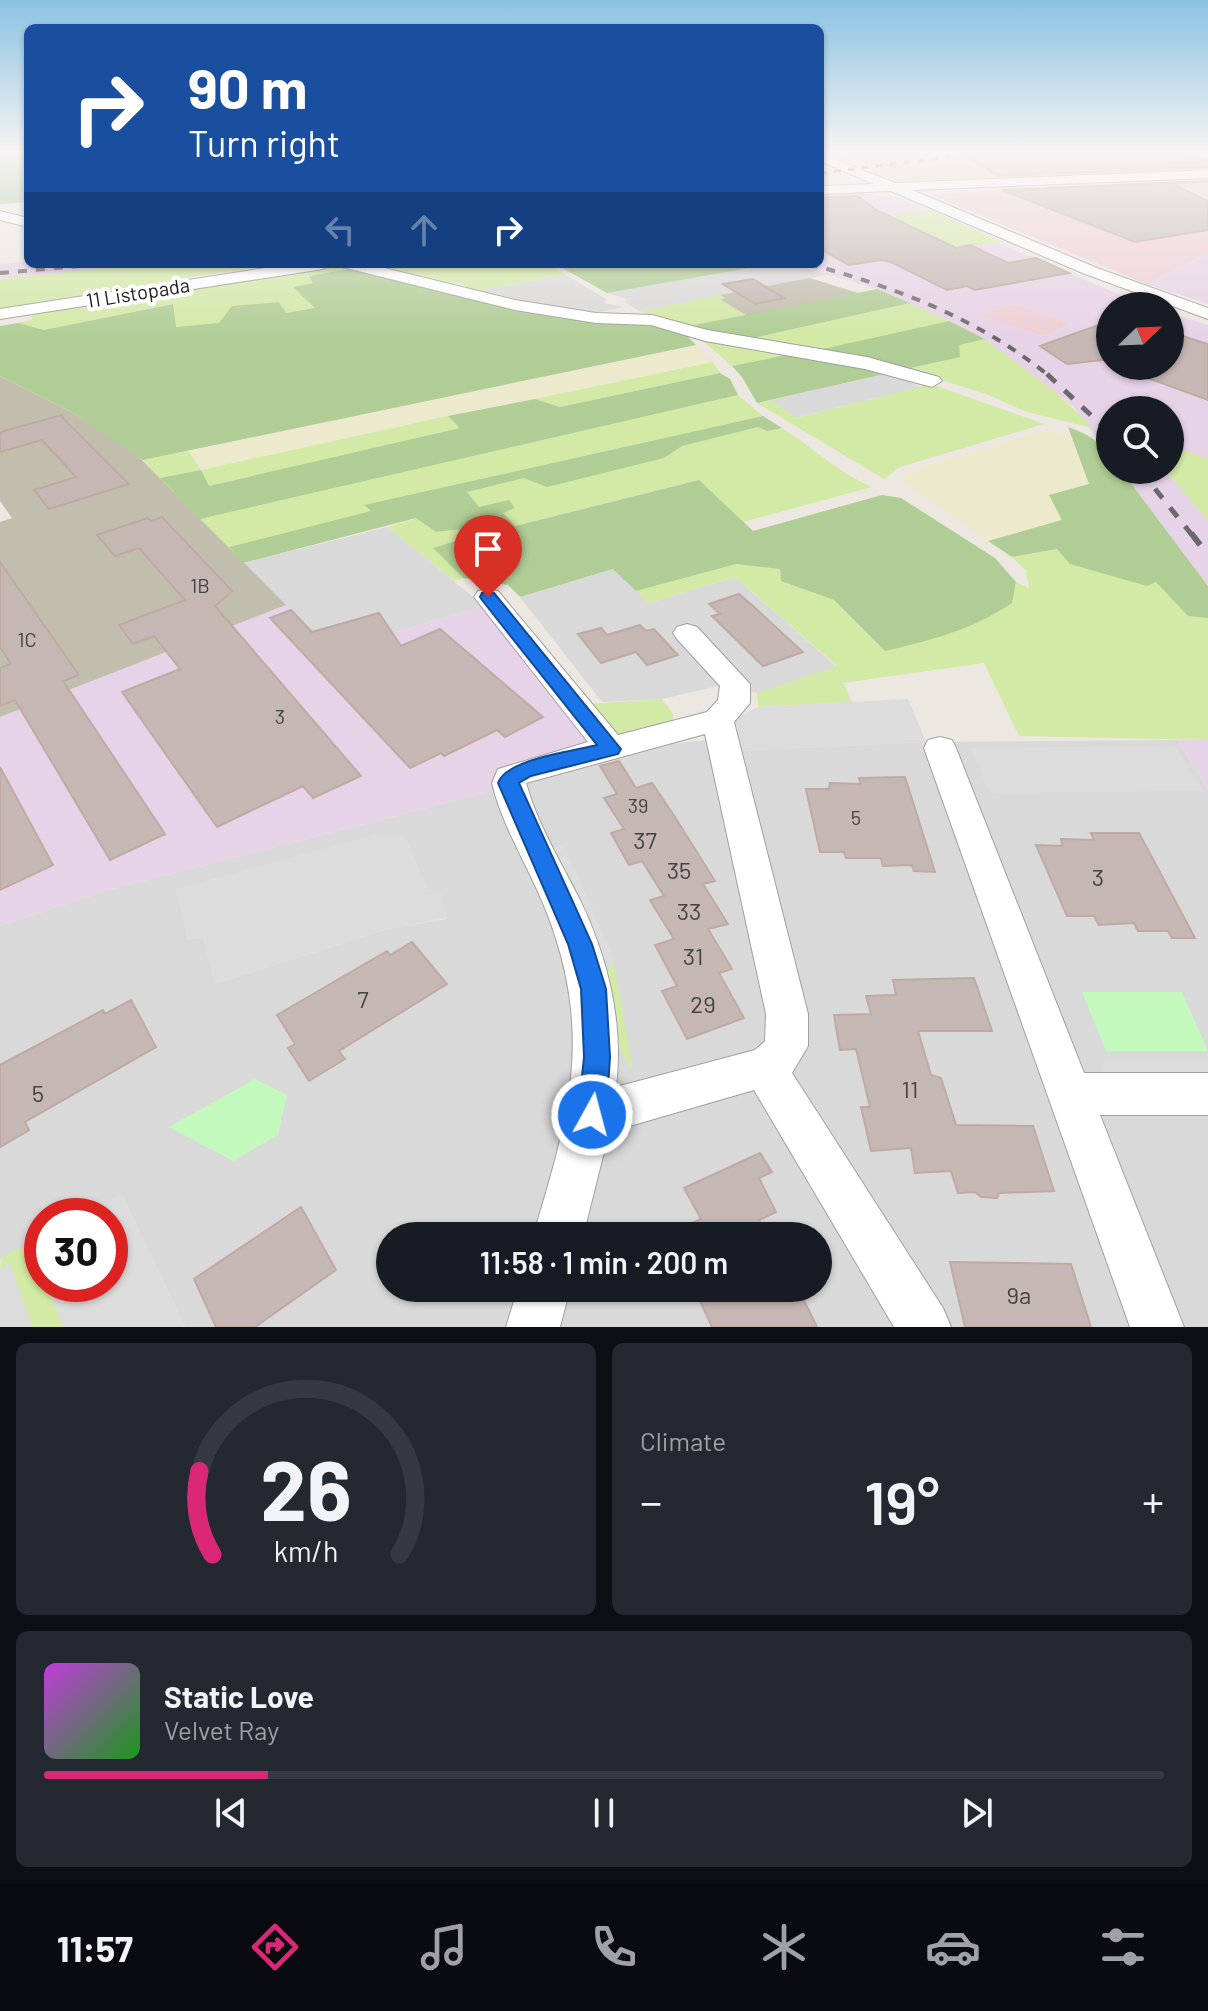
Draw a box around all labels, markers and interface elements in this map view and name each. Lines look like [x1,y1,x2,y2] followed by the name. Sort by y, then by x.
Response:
[188,53,308,120] text: 90 m
[56,56,160,160] icon: right
[188,121,340,164] text: Turn right
[318,208,362,252] icon: left
[402,208,446,252] icon: ahead
[486,208,530,252] icon: right
[84,272,191,312] street label: 11 Listopada
[1096,292,1184,380] north arrow
[1096,292,1184,484] map controls
[1096,396,1184,484] button: search
[454,515,522,597] pin
[466,527,510,571] icon: arrive
[190,573,210,597] house number: 1B
[17,627,37,651] house number: 1C
[275,704,285,728] house number: 3
[628,793,648,817] house number: 39
[851,805,861,829] house number: 5
[633,825,657,854] house number: 37
[667,855,691,884] house number: 35
[1092,862,1104,891] house number: 3
[677,896,701,925] house number: 33
[683,941,703,970] house number: 31
[357,984,369,1013] house number: 7
[690,989,716,1018] house number: 29
[550,1073,634,1157] position arrow
[902,1074,918,1103] house number: 11
[32,1078,44,1107] house number: 5
[24,1198,128,1302] speed limit sign: 30
[480,1244,728,1280] text: 11:58 · 1 min · 200 m
[1007,1280,1031,1309] house number: 9a
[640,1425,726,1456] text: Climate
[260,1438,352,1538] text: 26
[864,1465,940,1537] text: 19°
[640,1474,662,1527] text: −
[1142,1474,1164,1527] text: +
[274,1533,338,1568] text: km/h
[164,1678,314,1714] text: Static Love
[164,1714,279,1745] text: Velvet Ray
[209,1791,253,1835] icon: previous
[582,1791,626,1835] icon: pause
[955,1791,999,1835] icon: next
[247,1919,303,1975] icon: directions
[416,1919,472,1975] icon: music
[586,1919,642,1975] icon: phone
[756,1919,812,1975] icon: climate
[925,1919,981,1975] icon: car
[1095,1919,1151,1975] icon: filters
[57,1926,133,1969] text: 11:57

